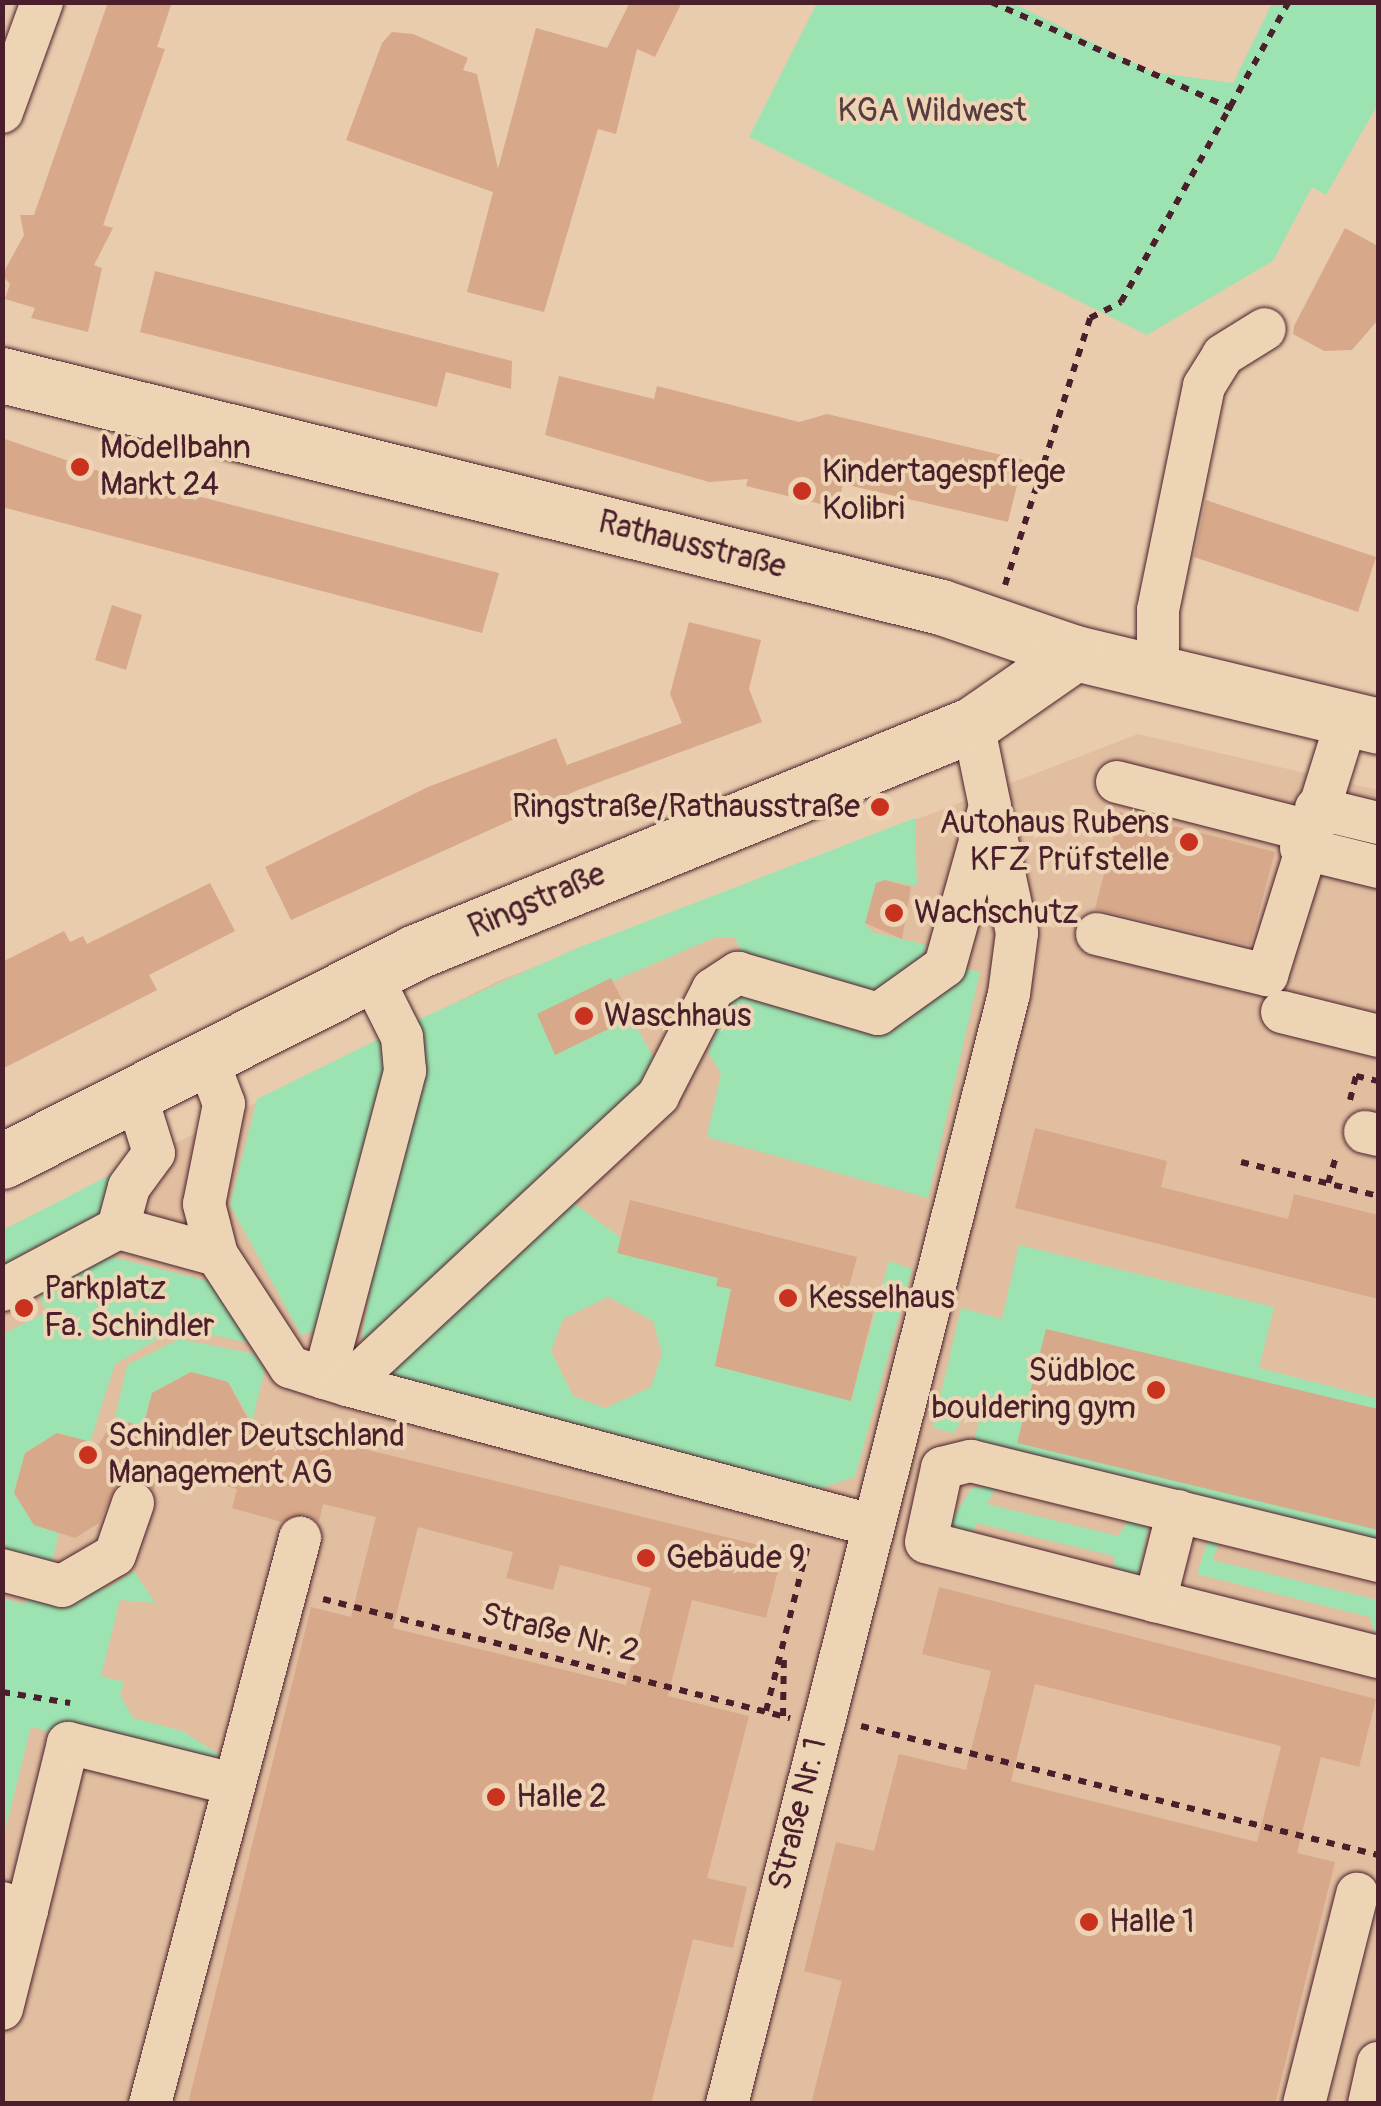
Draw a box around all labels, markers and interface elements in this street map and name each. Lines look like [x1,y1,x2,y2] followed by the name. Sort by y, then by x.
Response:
[837,92,1027,130] park label: KGA Wildwest
[100,430,251,505] place label: Modellbahn Markt 24
[822,454,1065,529] place label: Kindertagespflege Kolibri
[69,456,91,478] marker: Modellbahn Markt 24
[791,480,813,502] marker: Kindertagespflege Kolibri
[594,503,790,587] street label: Rathausstraße
[512,788,860,826] place label: Ringstraße/Rathausstraße
[869,796,891,818] marker: Ringstraße/Rathausstraße
[939,805,1169,880] place label: Autohaus Rubens KFZ Prüfstelle
[1178,831,1200,853] marker: Autohaus Rubens KFZ Prüfstelle
[463,855,611,947] street label: Ringstraße
[914,894,1079,932] place label: Wachschutz
[883,902,905,924] marker: Wachschutz
[604,997,751,1035] place label: Waschhaus
[573,1005,595,1027] marker: Waschhaus
[44,1271,214,1346] place label: Parkplatz Fa. Schindler
[808,1279,955,1317] place label: Kesselhaus
[777,1287,799,1309] marker: Kesselhaus
[13,1297,35,1319] marker: Parkplatz Fa. Schindler
[931,1353,1136,1428] place label: Südbloc bouldering gym
[1145,1379,1167,1401] marker: Südbloc bouldering gym
[108,1418,405,1493] place label: Schindler Deutschland Management AG
[77,1444,99,1466] marker: Schindler Deutschland Management AG
[666,1539,805,1577] place label: Gebäude 9
[635,1547,657,1569] marker: Gebäude 9
[477,1595,643,1671] street label: Straße Nr. 2
[761,1734,835,1894] street label: Straße Nr. 1
[516,1778,607,1816] place label: Halle 2
[485,1786,507,1808] marker: Halle 2
[1109,1903,1195,1941] place label: Halle 1
[1078,1911,1100,1933] marker: Halle 1

